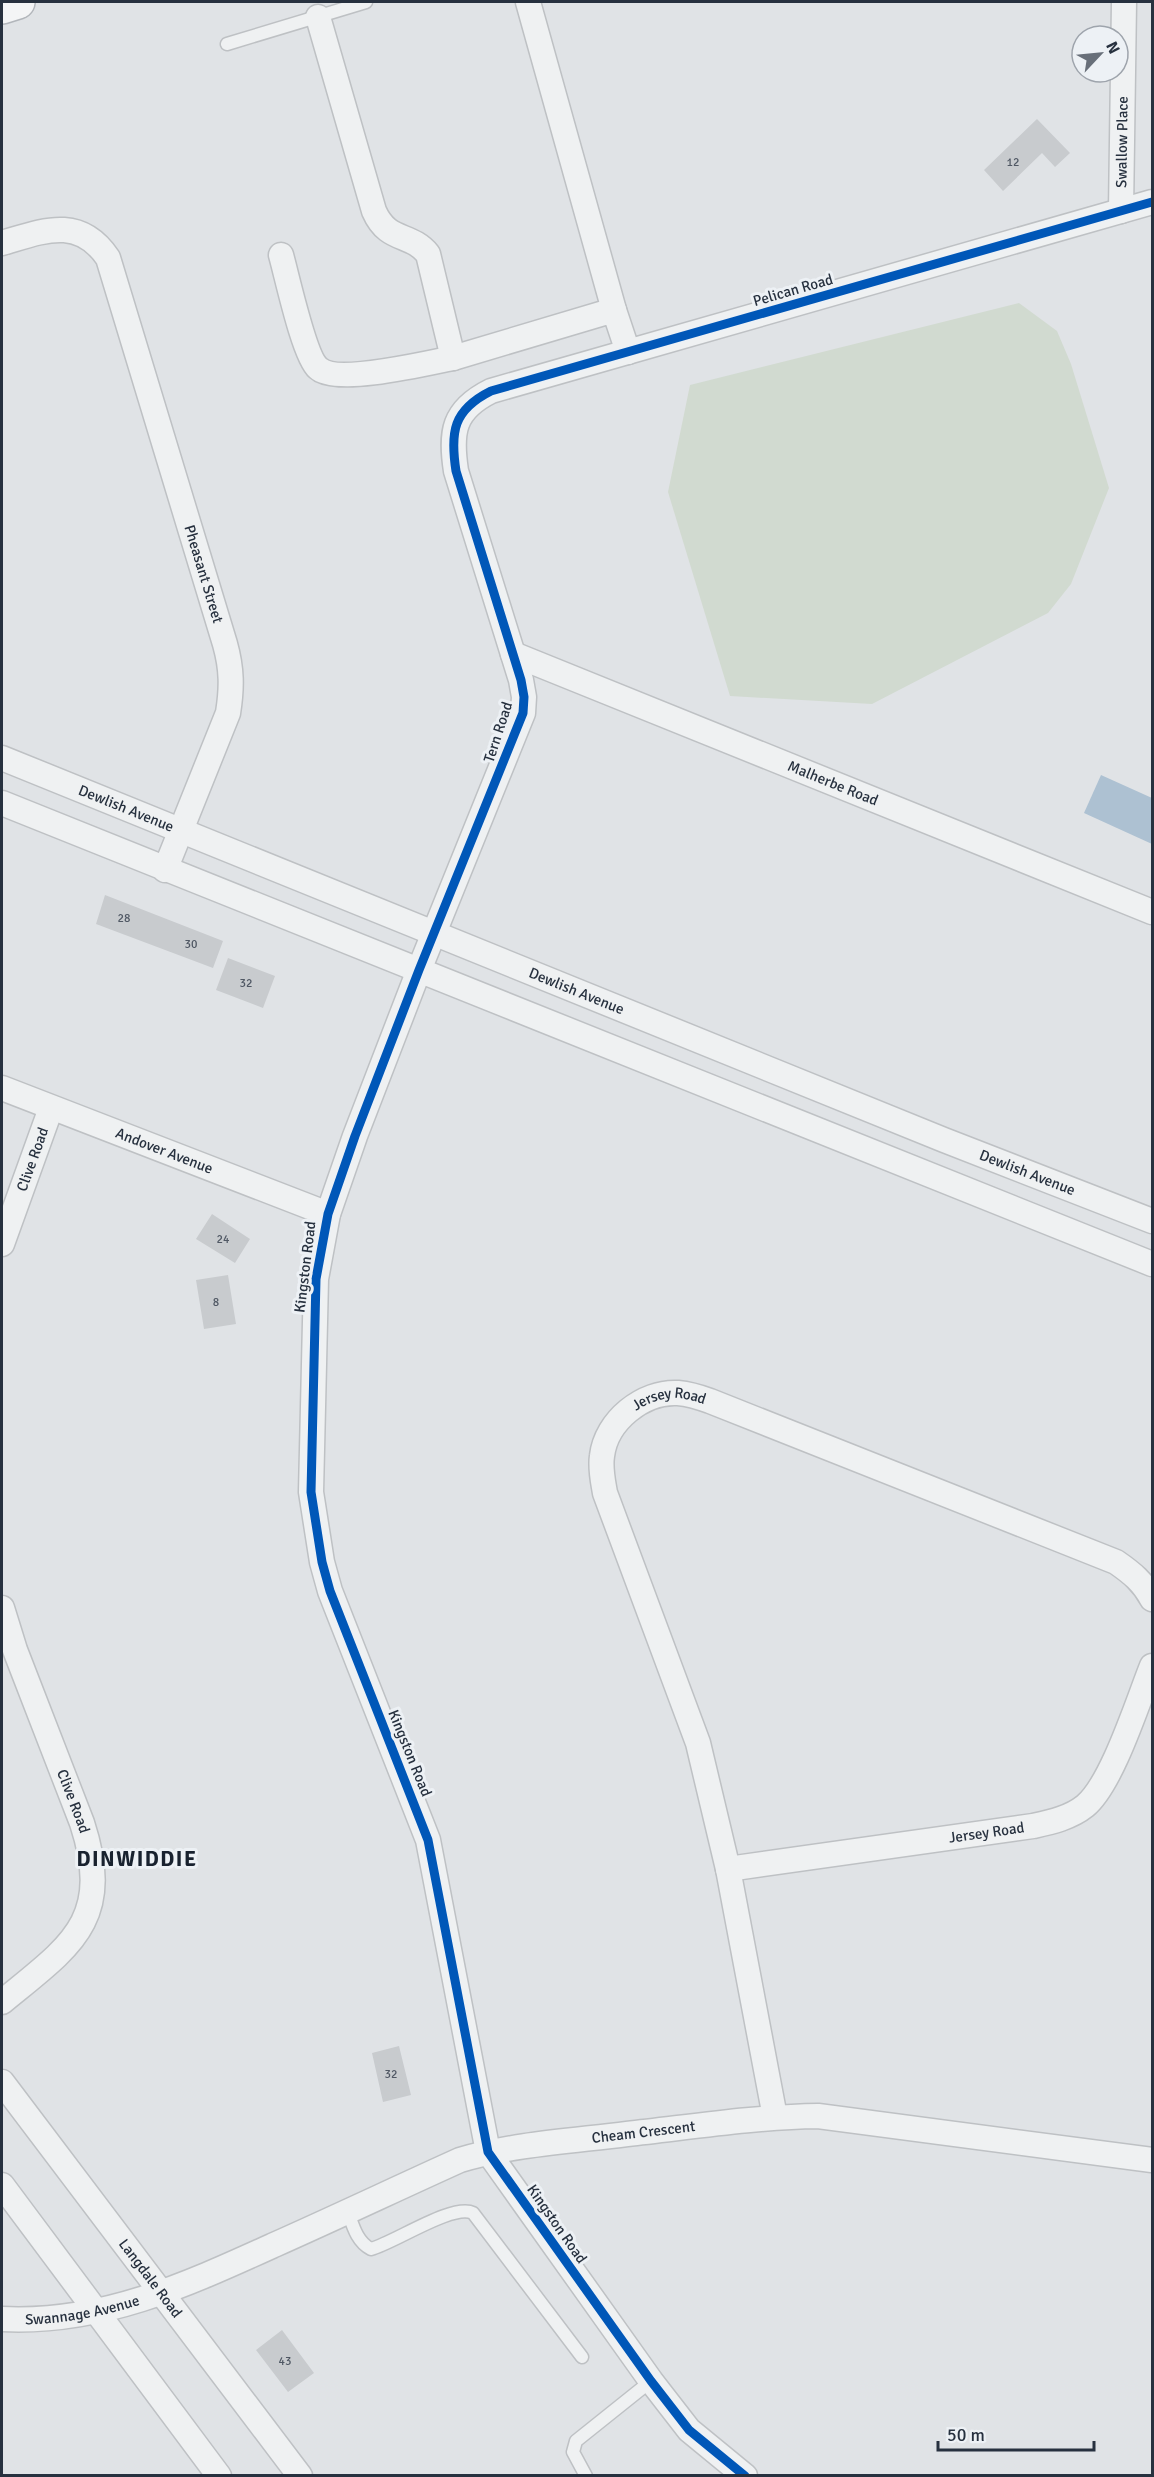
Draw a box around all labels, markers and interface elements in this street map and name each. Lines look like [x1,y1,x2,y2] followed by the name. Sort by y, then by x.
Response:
[1070,24,1130,84] north arrow
[1101,38,1124,57] text: N
[1112,96,1132,188] street label: Swallow Place
[1007,155,1019,170] house number: 12
[751,270,835,310] street label: Pelican Road
[180,523,227,625] street label: Pheasant Street
[480,699,516,765] street label: Tern Road
[785,757,881,810] street label: Malherbe Road
[76,781,177,836] street label: Dewlish Avenue
[118,911,130,926] house number: 28
[185,937,197,952] house number: 30
[526,964,627,1018] street label: Dewlish Avenue
[240,976,252,991] house number: 32
[113,1124,216,1178] street label: Andover Avenue
[13,1125,52,1194] street label: Clive Road
[977,1146,1078,1199] street label: Dewlish Avenue
[290,1220,320,1314] street label: Kingston Road
[217,1232,230,1247] house number: 24
[213,1295,219,1310] house number: 8
[628,1384,708,1414] street label: Jersey Road
[384,1707,436,1799] street label: Kingston Road
[53,1767,94,1835] street label: Clive Road
[947,1818,1025,1847] street label: Jersey Road
[76,1846,198,1872] district label: DINWIDDIE
[385,2067,397,2082] house number: 32
[591,2117,696,2147] street label: Cheam Crescent
[523,2181,591,2267] street label: Kingston Road
[115,2235,186,2321] street label: Langdale Road
[25,2291,142,2328] street label: Swannage Avenue
[279,2354,291,2369] house number: 43
[938,2414,1094,2452] scale bar
[947,2424,985,2446] text: 50 m

